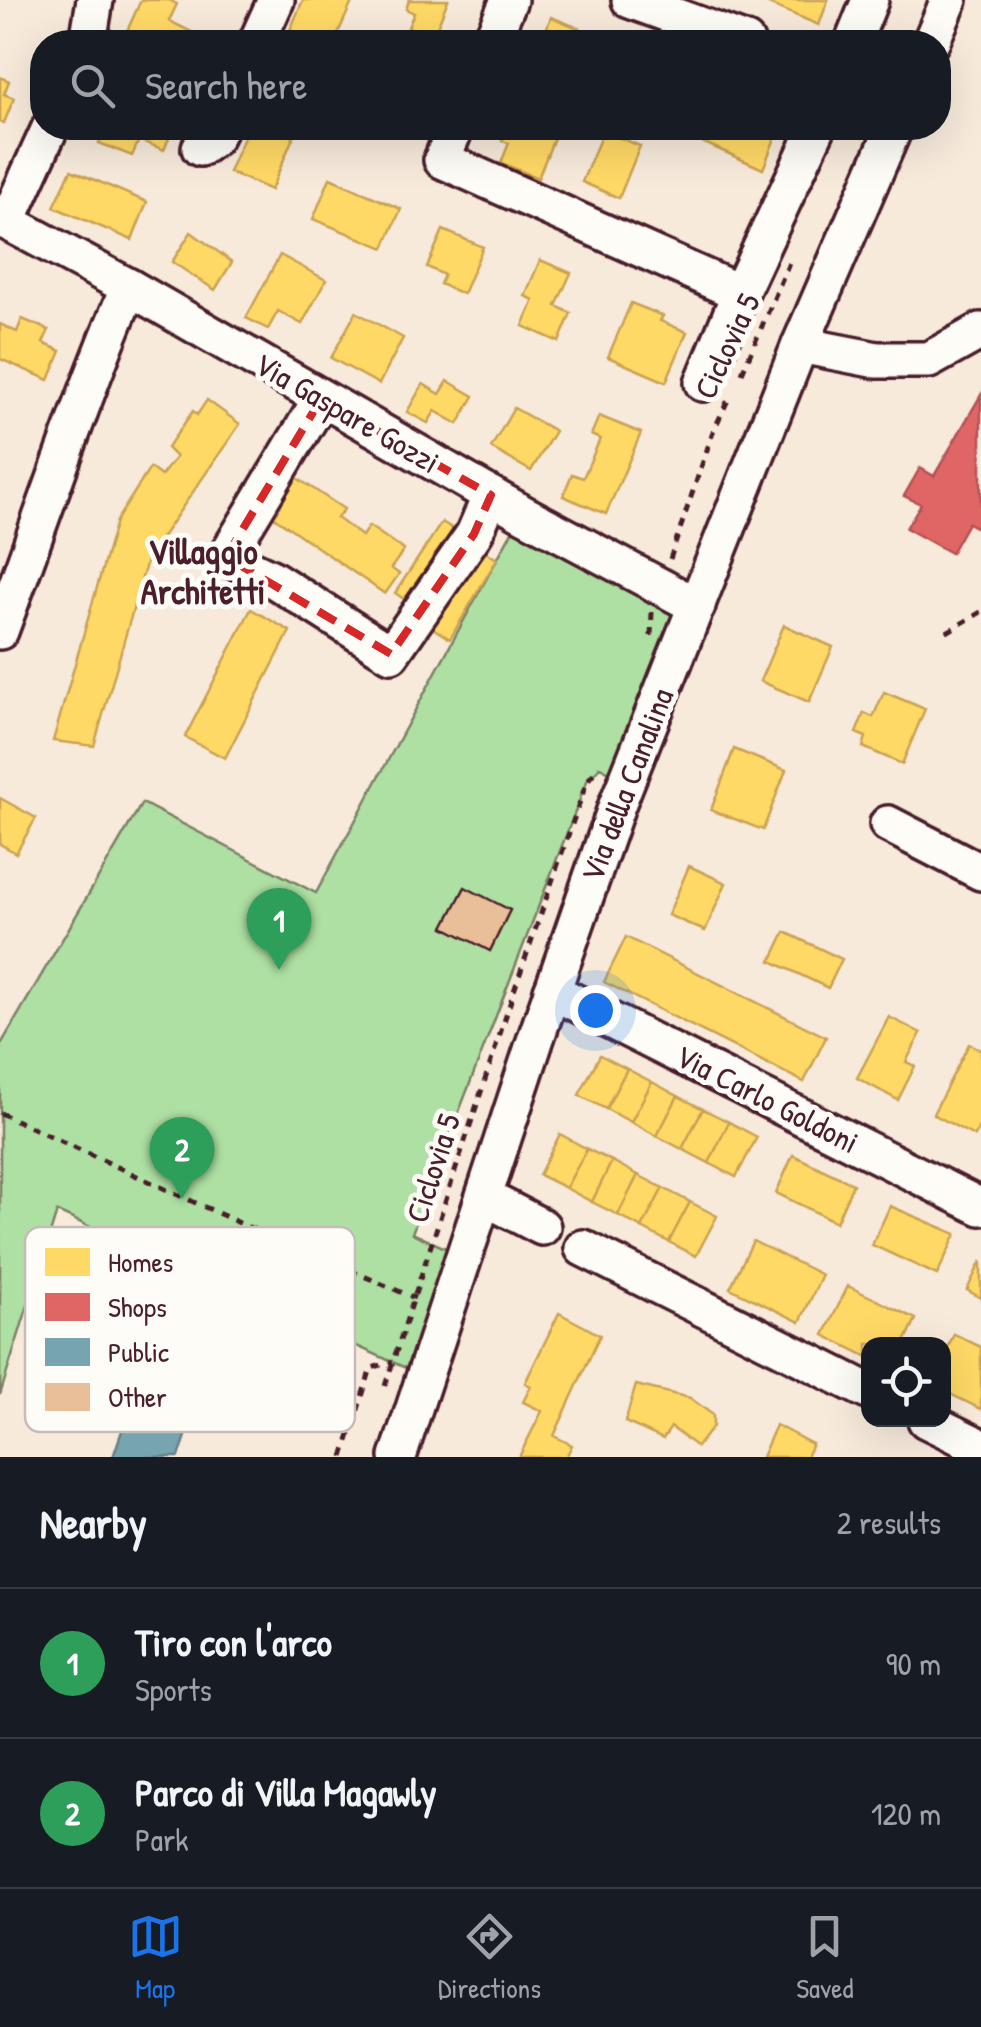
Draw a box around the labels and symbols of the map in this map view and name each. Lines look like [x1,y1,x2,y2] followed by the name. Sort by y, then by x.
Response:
[683,286,770,406] street label: Ciclovia 5
[247,342,448,483] street label: Via Gaspare Gozzi
[141,528,265,615] district label: Villaggio Architetti
[570,682,683,888] street label: Via della Canalina
[246,888,312,970] pin: 1
[570,985,621,1036] your location
[668,1034,866,1163] street label: Via Carlo Goldoni
[395,1108,470,1228] street label: Ciclovia 5
[150,1116,214,1199] pin: 2
[25,1227,355,1432] legend
[108,1243,173,1281] text: Homes
[108,1288,167,1326] text: Shops
[108,1333,169,1371] text: Public
[108,1378,167,1416] text: Other

